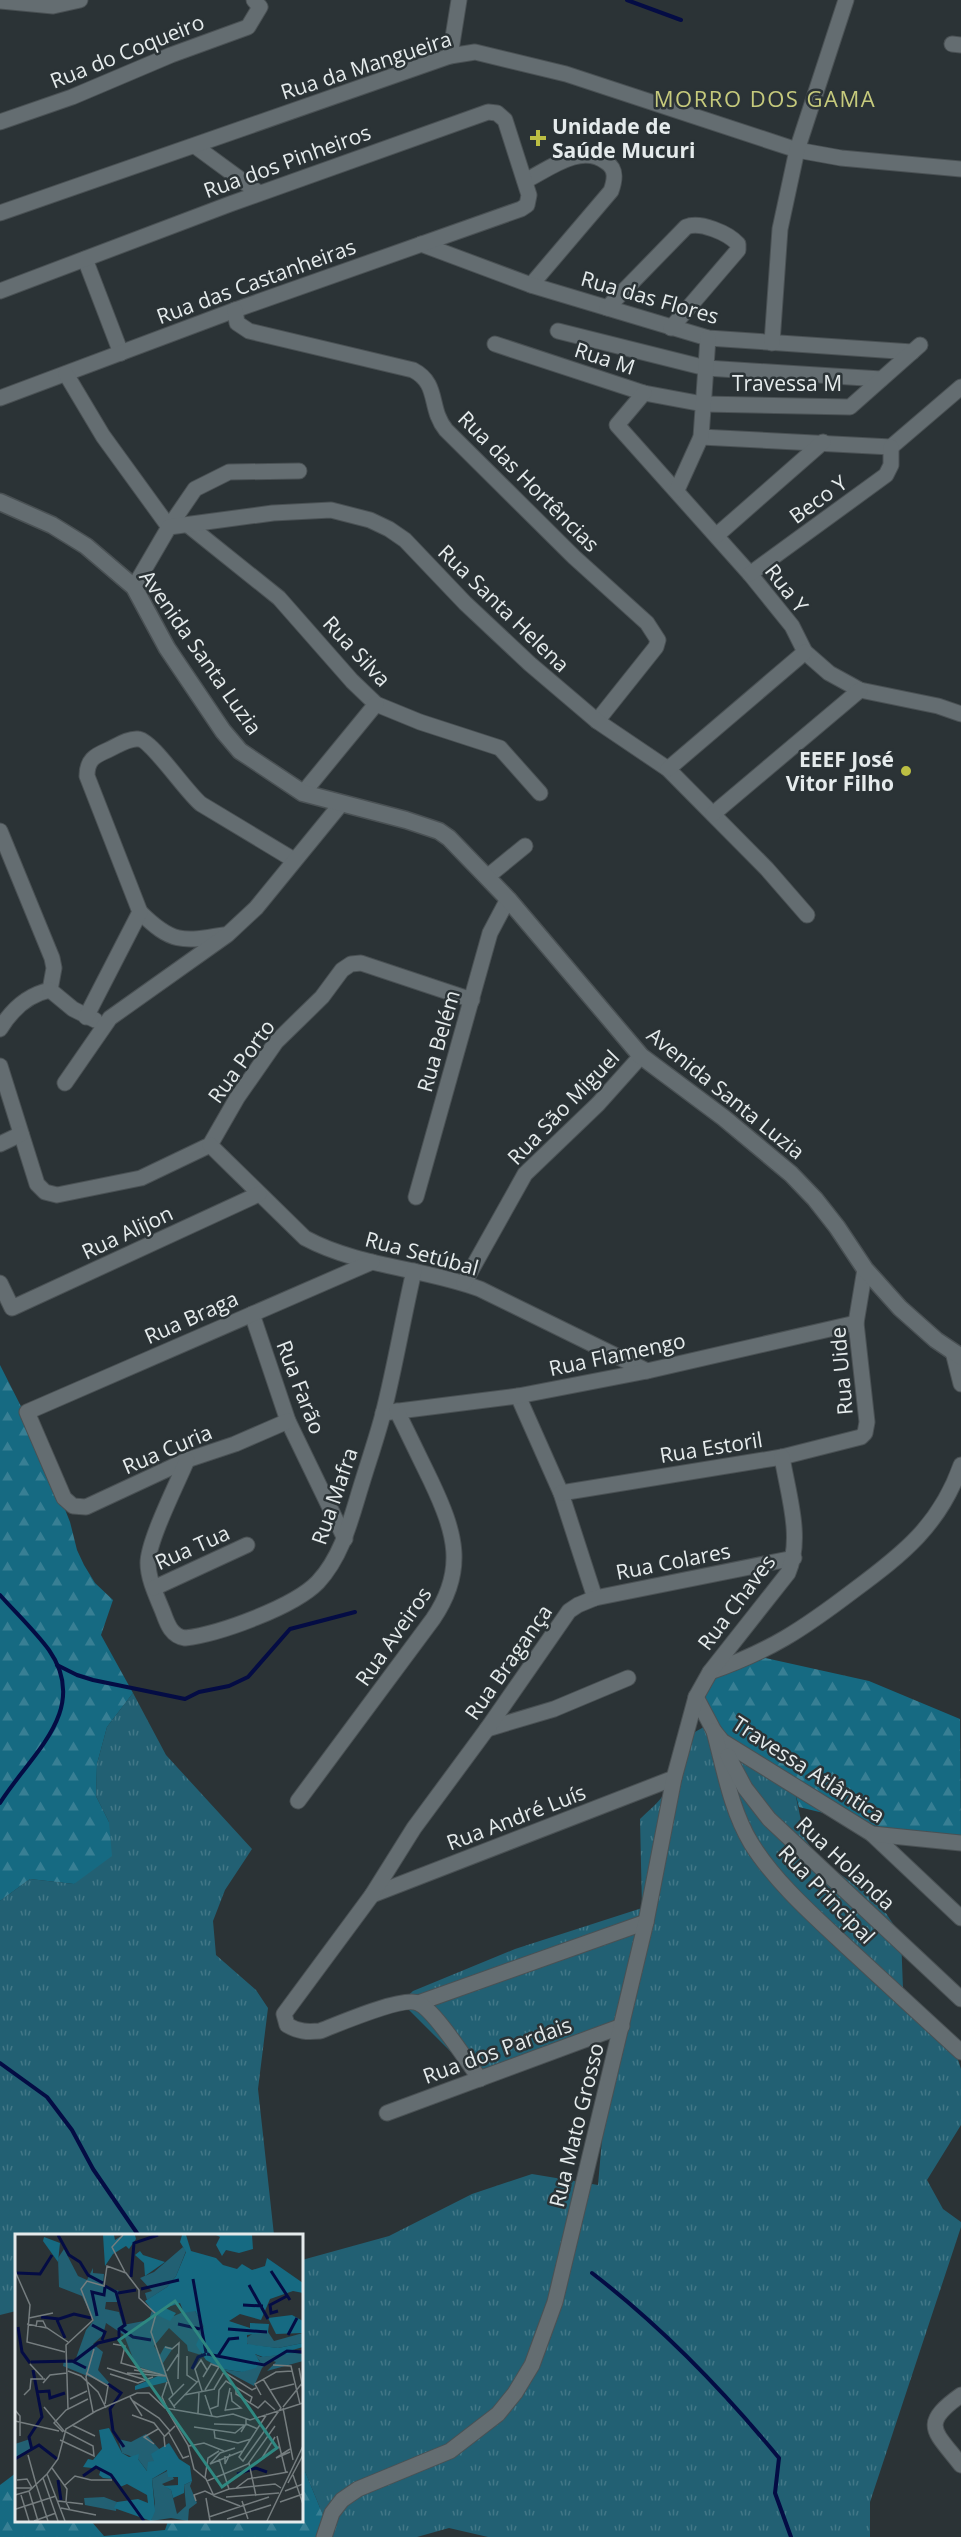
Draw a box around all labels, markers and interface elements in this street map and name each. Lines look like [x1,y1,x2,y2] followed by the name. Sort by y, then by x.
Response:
[46,7,208,95] street label: Rua do Coqueiro
[277,24,455,106] street label: Rua da Mangueira
[654,83,876,113] district label: MORRO DOS GAMA
[552,112,695,164] place label: Unidade de Saúde Mucuri
[200,118,374,204] street label: Rua dos Pinheiros
[529,129,547,147] marker: Unidade de Saúde Mucuri
[152,232,360,330] street label: Rua das Castanheiras
[578,264,722,330] street label: Rua das Flores
[571,335,639,381] street label: Rua M
[732,369,842,397] street label: Travessa M
[452,404,606,558] street label: Rua das Hortências
[783,468,853,530] street label: Beco Y
[432,538,576,678] street label: Rua Santa Helena
[759,558,815,618] street label: Rua Y
[134,564,268,740] street label: Avenida Santa Luzia
[317,610,397,692] street label: Rua Silva
[786,745,894,797] place label: EEEF José Vitor Filho
[899,764,913,778] marker: EEEF José Vitor Filho
[410,987,466,1095] street label: Rua Belém
[201,1014,281,1108] street label: Rua Porto
[641,1021,811,1165] street label: Avenida Santa Luzia
[501,1043,625,1171] street label: Rua São Miguel
[77,1199,177,1265] street label: Rua Alijon
[362,1224,482,1282] street label: Rua Setúbal
[140,1284,242,1350] street label: Rua Braga
[546,1326,688,1382] street label: Rua Flamengo
[823,1326,859,1416] street label: Rua Uide
[270,1336,332,1438] street label: Rua Farão
[118,1418,216,1480] street label: Rua Curia
[657,1425,765,1469] street label: Rua Estoril
[304,1444,364,1548] street label: Rua Mafra
[150,1518,234,1576] street label: Rua Tua
[613,1536,733,1586] street label: Rua Colares
[691,1548,781,1656] street label: Rua Chaves
[349,1581,437,1691] street label: Rua Aveiros
[458,1599,558,1725] street label: Rua Bragança
[727,1709,891,1829] street label: Travessa Atlântica
[442,1778,590,1856] street label: Rua André Luís
[791,1810,901,1916] street label: Rua Holanda
[773,1838,881,1950] street label: Rua Principal
[419,2010,575,2090] street label: Rua dos Pardais
[542,2040,610,2210] street label: Rua Mato Grosso
[15,2234,303,2522] inset map

